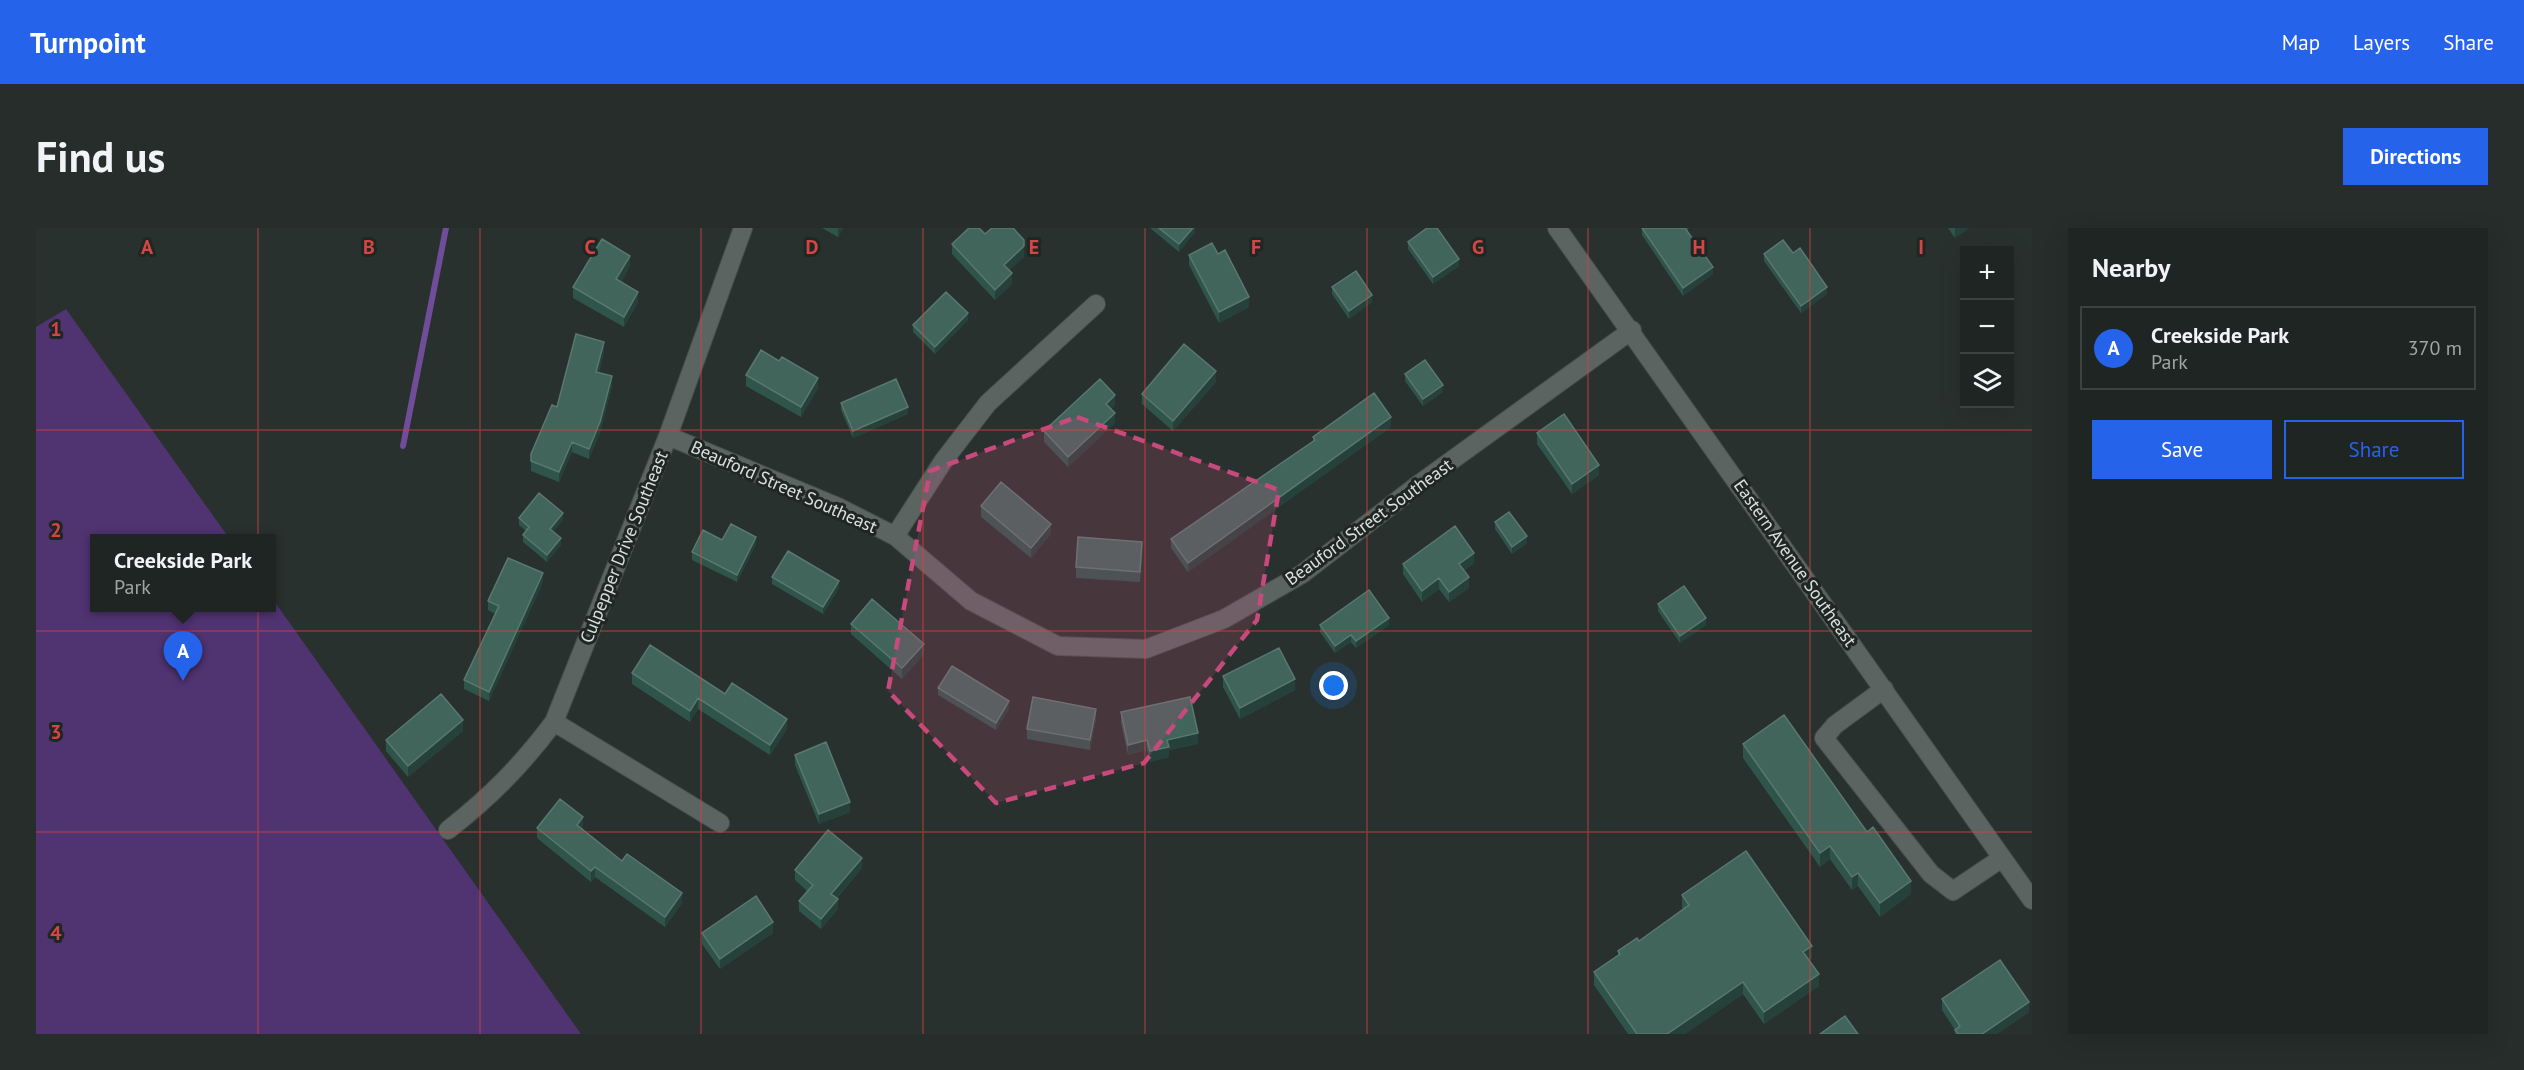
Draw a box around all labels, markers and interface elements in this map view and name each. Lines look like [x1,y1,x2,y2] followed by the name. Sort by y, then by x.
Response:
[30,24,146,61] text: Turnpoint
[2282,29,2320,56] text: Map
[2353,29,2410,56] text: Layers
[2443,29,2494,56] text: Share
[2343,128,2488,185] button: Directions
[36,129,165,184] text: Find us
[141,234,154,260] text: A
[363,234,375,260] text: B
[584,234,596,260] text: C
[806,234,819,260] text: D
[1029,234,1039,260] text: E
[1251,234,1261,260] text: F
[1472,234,1484,260] text: G
[1692,234,1706,260] text: H
[1918,234,1924,260] text: I
[1960,246,2014,408] map controls
[1960,246,2014,300] button: +
[2092,251,2170,284] text: Nearby
[1960,300,2014,354] button: −
[50,316,62,342] text: 1
[2151,321,2289,349] text: Creekside Park
[2107,335,2120,361] text: A
[2408,335,2462,361] text: 370 m
[2151,349,2188,375] text: Park
[1960,354,2014,408] button: layers
[2092,420,2272,479] button: Save
[2284,420,2464,479] button: Share
[687,435,881,538] street label: Beauford Street Southeast
[574,447,673,646] street label: Culpepper Drive Southeast
[1280,453,1457,590] street label: Beauford Street Southeast
[1729,475,1862,651] street label: Eastern Avenue Southeast
[50,517,62,543] text: 2
[90,534,276,612] popup
[114,546,252,574] text: Creekside Park
[114,574,151,600] text: Park
[164,632,202,681] pin: A
[1319,671,1348,700] your location
[50,719,62,745] text: 3
[50,920,62,946] text: 4

